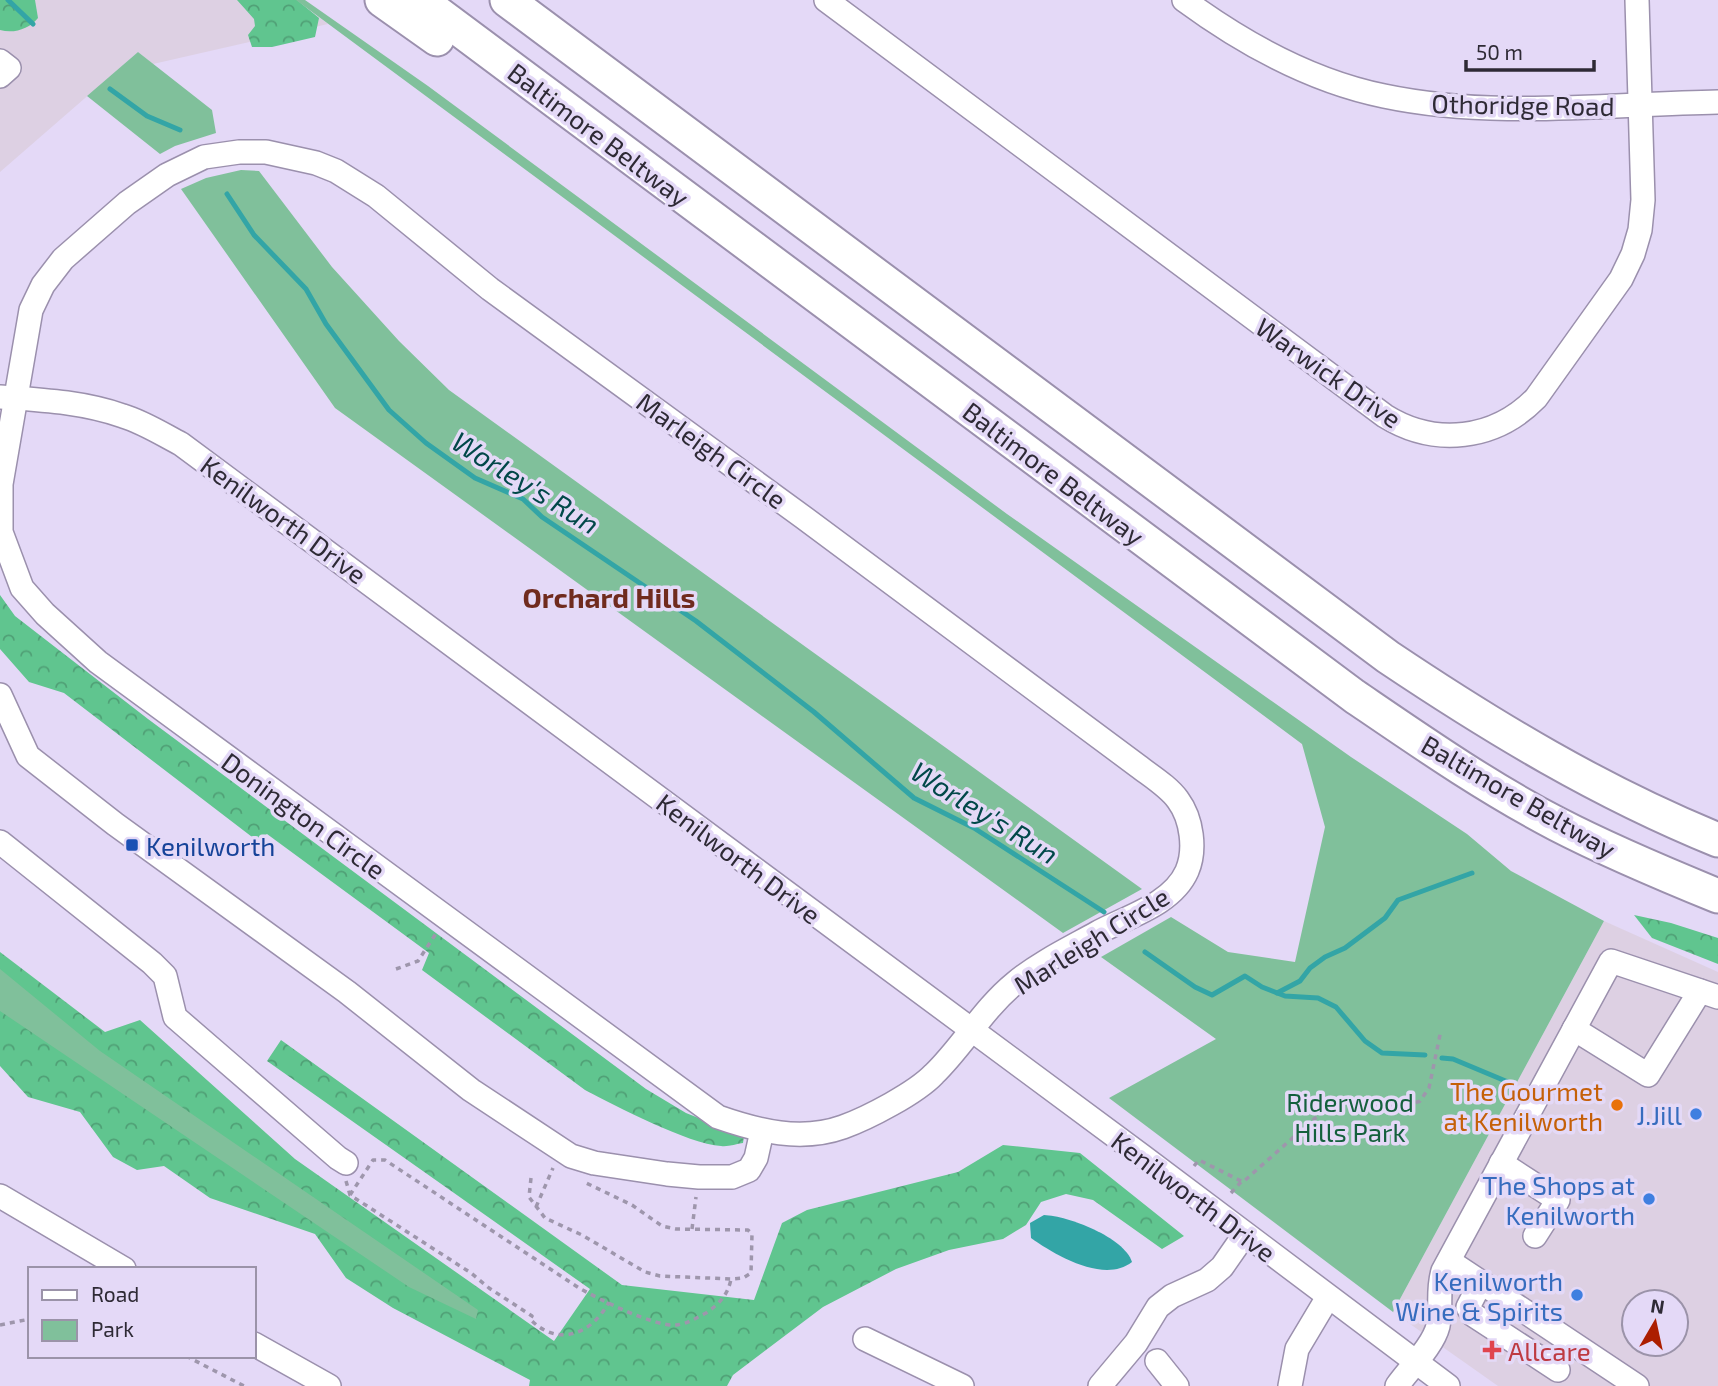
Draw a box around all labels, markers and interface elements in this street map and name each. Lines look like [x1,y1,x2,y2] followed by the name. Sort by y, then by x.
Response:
[1466,28,1594,72] scale bar
[1476,39,1523,64] text: 50 m
[502,56,696,212] street label: Baltimore Beltway
[1431,87,1615,121] street label: Othoridge Road
[1250,311,1408,433] street label: Warwick Drive
[631,385,793,515] street label: Marleigh Circle
[957,395,1151,551] street label: Baltimore Beltway
[446,423,606,541] water label: Worley's Run
[195,449,373,589] street label: Kenilworth Drive
[523,580,695,614] district label: Orchard Hills
[1417,728,1622,864] street label: Baltimore Beltway
[216,745,392,885] street label: Donington Circle
[905,753,1065,871] water label: Worley's Run
[651,786,827,930] street label: Kenilworth Drive
[146,830,275,861] place label: Kenilworth
[124,837,140,853] marker: Kenilworth
[1008,880,1174,1000] street label: Marleigh Circle
[1444,1075,1603,1136] place label: The Gourmet at Kenilworth
[1286,1086,1414,1147] park label: Riderwood Hills Park
[1609,1097,1625,1113] marker: The Gourmet at Kenilworth
[1636,1099,1682,1130] place label: J.Jill
[1688,1106,1704,1122] marker: J.Jill
[1106,1124,1282,1268] street label: Kenilworth Drive
[1482,1169,1635,1230] place label: The Shops at Kenilworth
[1641,1191,1657,1207] marker: The Shops at Kenilworth
[1395,1265,1563,1326] place label: Kenilworth Wine & Spirits
[28,1267,256,1358] legend
[91,1281,139,1306] text: Road
[1569,1287,1585,1303] marker: Kenilworth Wine & Spirits
[1620,1288,1690,1358] north arrow
[1649,1293,1666,1318] text: N
[91,1316,134,1341] text: Park
[1508,1335,1591,1366] place label: Allcare
[1482,1340,1502,1360] marker: Allcare

